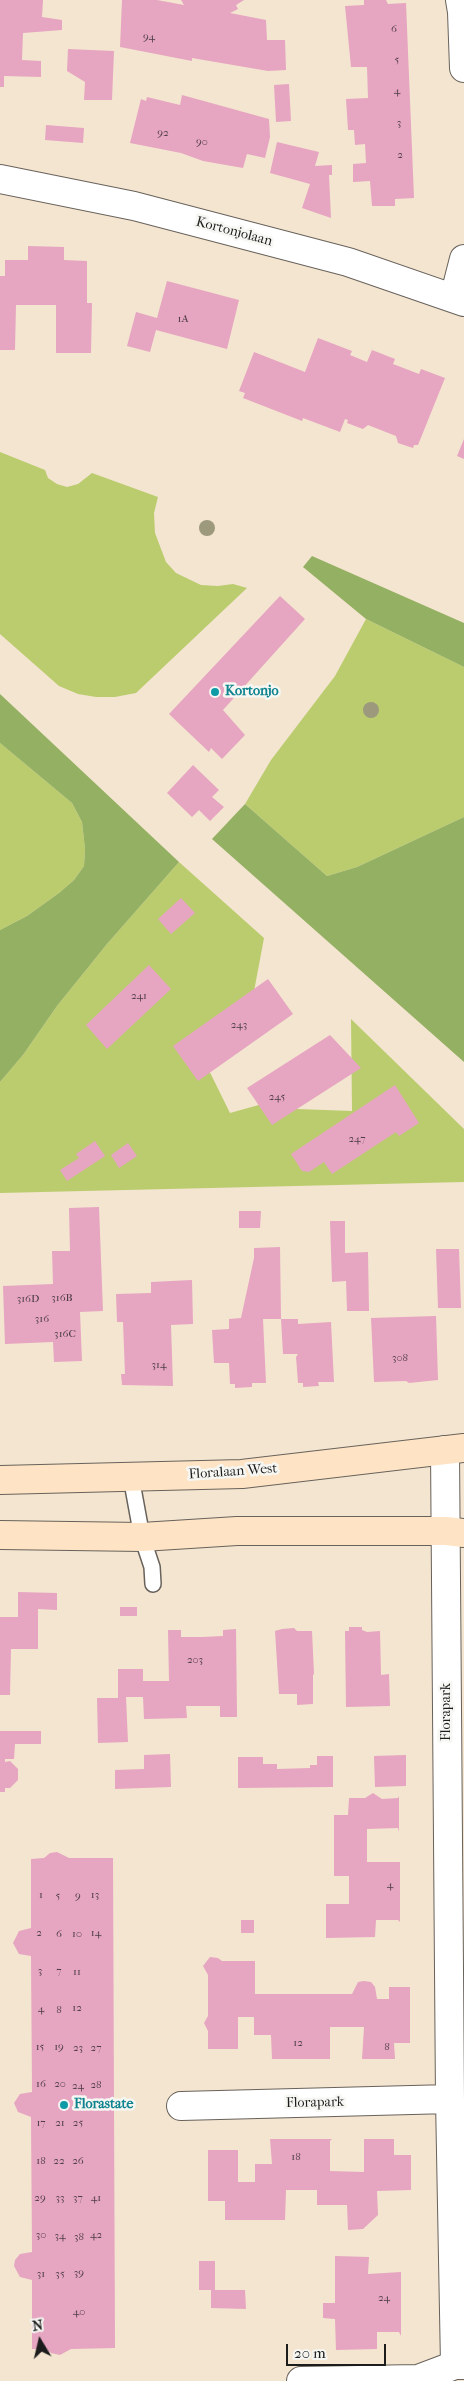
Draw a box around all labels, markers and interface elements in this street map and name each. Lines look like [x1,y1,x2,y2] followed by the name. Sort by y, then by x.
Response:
[391,22,397,36] house number: 6
[143,30,155,44] house number: 94
[395,53,399,67] house number: 5
[394,84,400,98] house number: 4
[397,116,401,130] house number: 3
[157,126,169,140] house number: 92
[196,135,208,149] house number: 90
[397,148,403,162] house number: 2
[194,214,274,250] street label: Kortonjolaan
[177,312,189,326] house number: 1A
[225,684,279,700] place label: Kortonjo
[209,686,221,698] marker: Kortonjo
[131,989,147,1003] house number: 241
[231,1018,247,1032] house number: 243
[269,1090,285,1104] house number: 245
[348,1132,366,1146] house number: 247
[51,1291,73,1305] house number: 316B
[17,1292,39,1306] house number: 316D
[35,1312,49,1326] house number: 316
[54,1327,76,1341] house number: 316C
[392,1351,408,1365] house number: 308
[152,1358,166,1372] house number: 314
[188,1461,278,1483] street label: Floralaan West
[187,1653,203,1667] house number: 203
[439,1683,455,1741] street label: Florapark
[387,1878,393,1892] house number: 4
[39,1888,43,1902] house number: 1
[91,1888,99,1902] house number: 13
[56,1889,60,1903] house number: 5
[75,1889,81,1903] house number: 9
[36,1926,42,1940] house number: 2
[91,1926,101,1940] house number: 14
[56,1927,62,1941] house number: 6
[72,1927,82,1941] house number: 10
[38,1964,42,1978] house number: 3
[56,1964,62,1978] house number: 7
[73,1965,81,1979] house number: 11
[72,2001,82,2015] house number: 12
[38,2002,44,2016] house number: 4
[56,2003,62,2017] house number: 8
[293,2036,303,2050] house number: 12
[36,2040,44,2054] house number: 15
[54,2040,64,2054] house number: 19
[384,2040,390,2054] house number: 8
[73,2041,83,2055] house number: 23
[91,2041,101,2055] house number: 27
[36,2077,46,2091] house number: 16
[54,2077,66,2091] house number: 20
[90,2078,102,2092] house number: 28
[72,2079,84,2093] house number: 24
[286,2094,344,2112] street label: Florapark
[74,2097,133,2113] place label: Florastate
[58,2099,70,2111] marker: Florastate
[36,2116,46,2130] house number: 17
[55,2116,65,2130] house number: 21
[73,2116,83,2130] house number: 25
[291,2150,301,2164] house number: 18
[36,2154,46,2168] house number: 18
[53,2154,65,2168] house number: 22
[72,2154,84,2168] house number: 26
[34,2191,46,2205] house number: 29
[55,2191,65,2205] house number: 33
[73,2191,83,2205] house number: 37
[91,2191,101,2205] house number: 41
[36,2228,46,2242] house number: 30
[90,2228,102,2242] house number: 42
[54,2229,66,2243] house number: 34
[74,2230,84,2244] house number: 38
[74,2266,84,2280] house number: 39
[37,2267,45,2281] house number: 31
[55,2267,65,2281] house number: 35
[378,2291,390,2305] house number: 24
[73,2305,85,2319] house number: 40
[15,2316,65,2366] north arrow
[31,2316,44,2335] text: N
[289,2334,389,2366] scale bar
[294,2344,326,2362] text: 20 m

